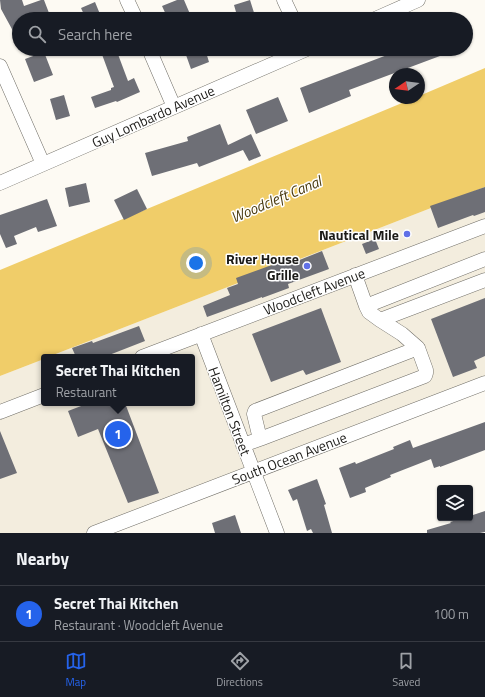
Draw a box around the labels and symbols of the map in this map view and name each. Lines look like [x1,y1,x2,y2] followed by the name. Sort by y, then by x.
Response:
[389,68,425,104] north arrow
[88,79,218,153] street label: Guy Lombardo Avenue
[227,169,327,228] water label: Woodcleft Canal
[319,224,399,245] place label: Nautical Mile
[402,229,412,239] marker: Nautical Mile
[226,248,299,285] place label: River House Grille
[186,253,206,273] your location
[302,261,312,271] marker: River House Grille
[260,262,368,320] street label: Woodcleft Avenue
[203,364,257,458] street label: Hamilton Street
[105,419,131,449] pin: 1
[228,426,350,490] street label: South Ocean Avenue

